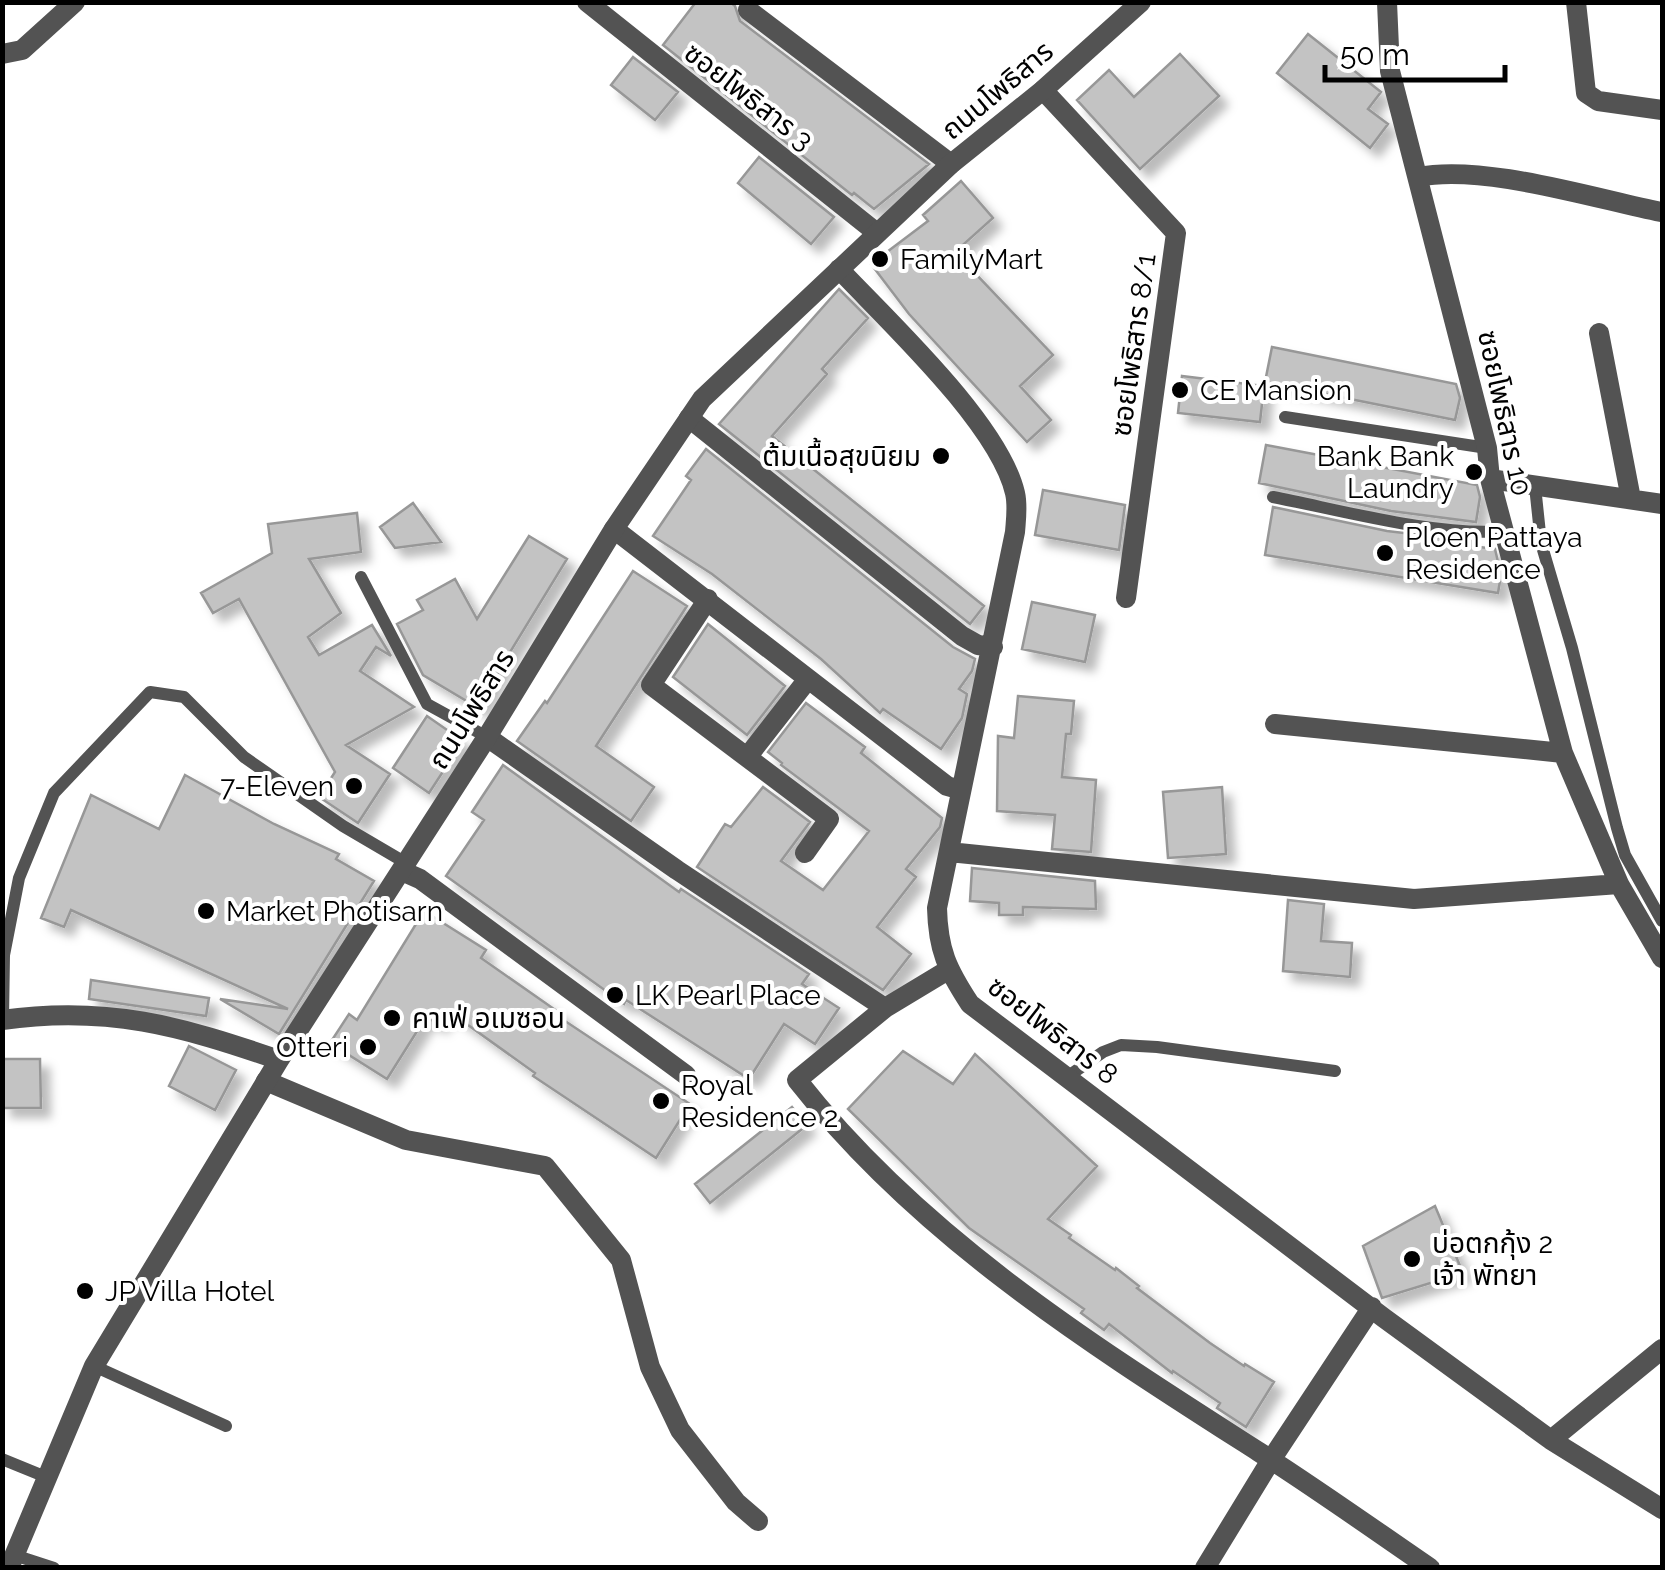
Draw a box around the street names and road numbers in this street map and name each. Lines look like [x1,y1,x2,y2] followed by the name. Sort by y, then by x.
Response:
[935,34,1060,146] street label: ถนนโพธิสาร
[678,36,820,157] street label: ซอยโพธิสาร 3
[1104,252,1163,439] street label: ซอยโพธิสาร 8/1
[1471,327,1538,499] street label: ซอยโพธิสาร 10
[422,643,521,775] street label: ถนนโพธิสาร
[981,969,1124,1091] street label: ซอยโพธิสาร 8

